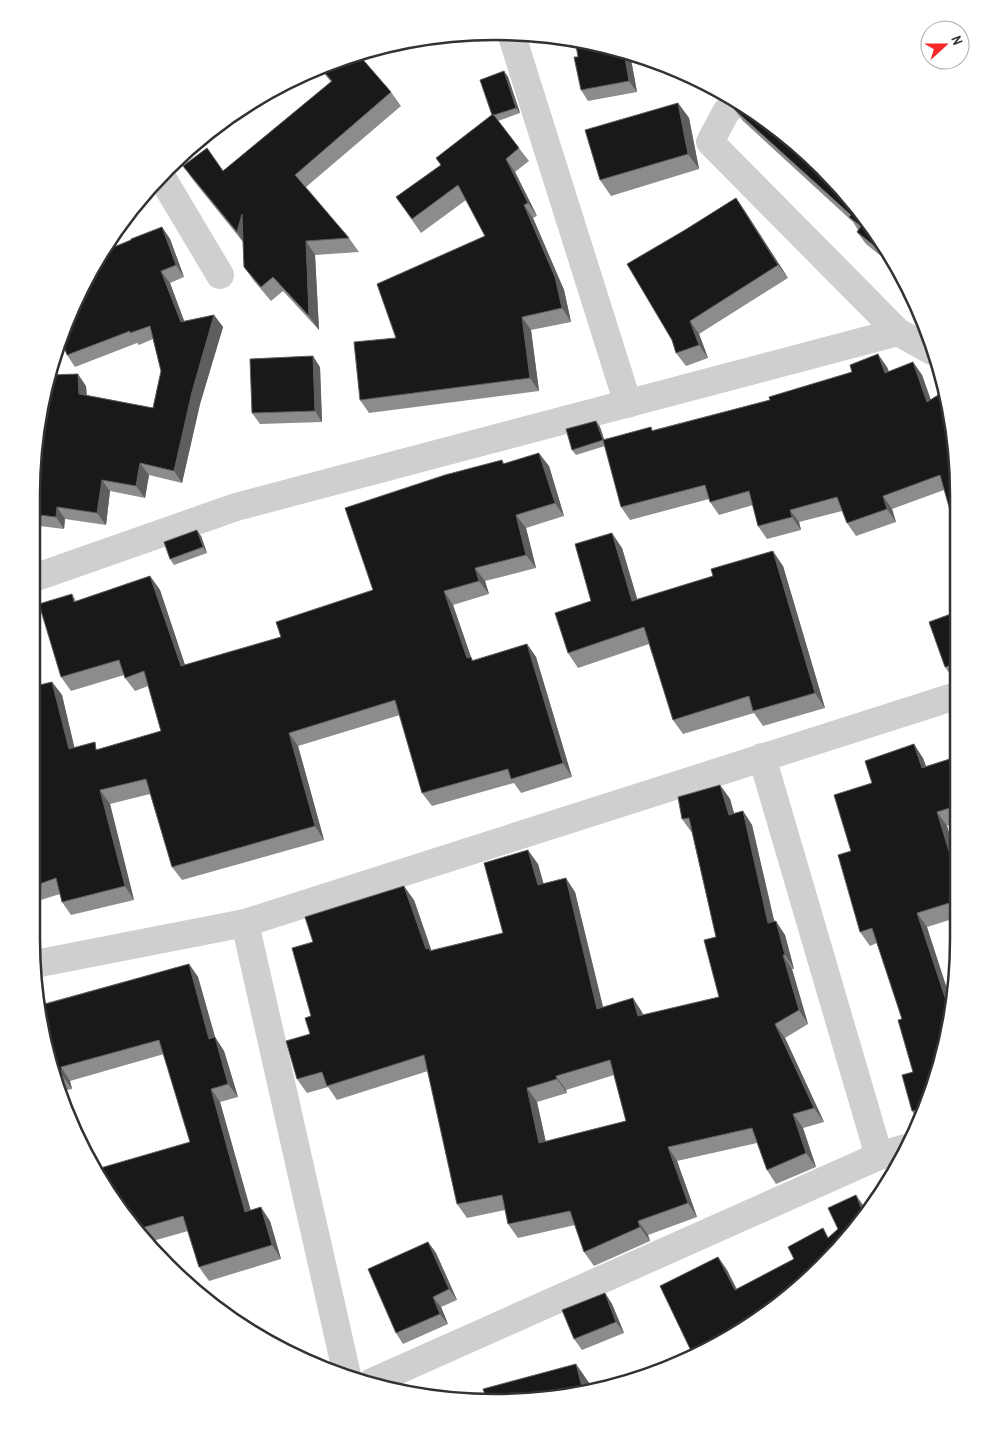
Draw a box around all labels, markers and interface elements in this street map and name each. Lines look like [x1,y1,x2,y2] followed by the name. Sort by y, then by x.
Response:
[920,20,970,70] north arrow
[947,33,967,47] text: N

